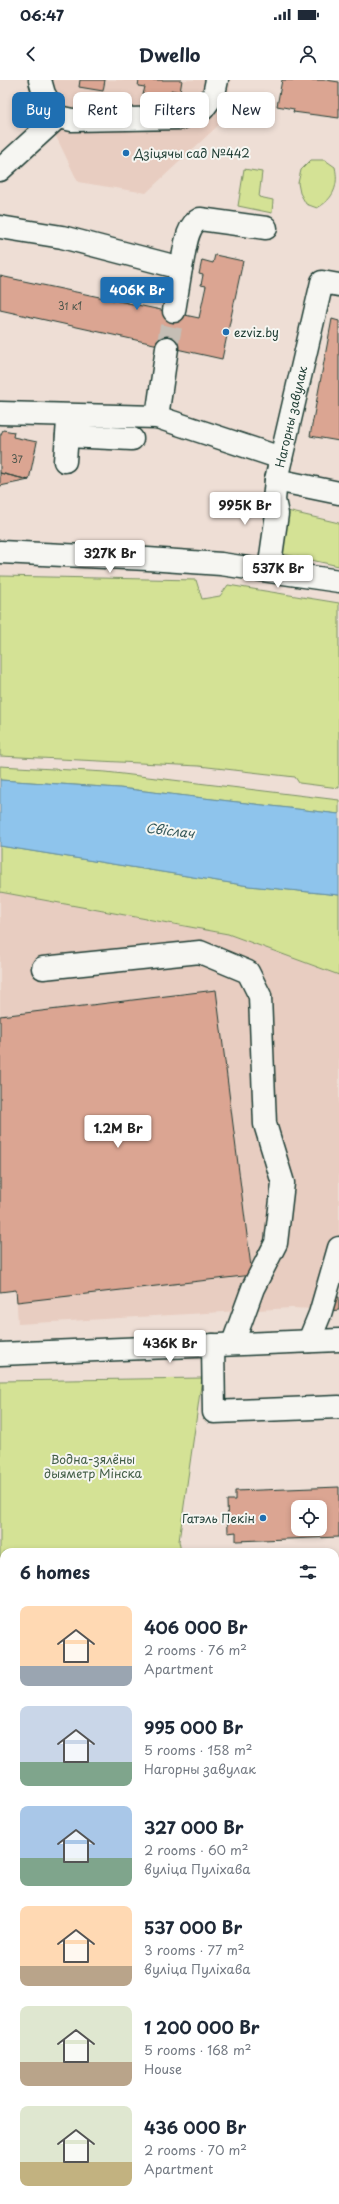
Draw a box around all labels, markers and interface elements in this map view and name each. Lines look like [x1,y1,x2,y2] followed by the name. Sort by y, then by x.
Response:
[20,3,64,26] text: 06:47
[139,41,200,68] text: Dwello
[20,43,42,65] icon: back
[297,43,319,65] icon: person
[12,92,65,128] chip: Buy
[73,92,132,128] chip: Rent
[140,92,209,128] chip: Filters
[217,92,275,128] chip: New
[133,144,250,162] place label: Дзіцячы сад №442
[121,148,131,158] marker: Дзіцячы сад №442
[100,277,174,311] pin: 406K Br
[109,280,165,299] text: 406K Br
[58,298,82,313] house number: 31 к1
[234,323,279,341] place label: ezviz.by
[221,327,231,337] marker: ezviz.by
[270,363,311,469] street label: Нагорны завулак
[11,451,24,466] house number: 37
[208,492,282,526] pin: 995K Br
[219,495,271,514] text: 995K Br
[73,540,147,574] pin: 327K Br
[84,543,136,562] text: 327K Br
[241,555,315,589] pin: 537K Br
[252,558,304,577] text: 537K Br
[145,818,196,843] water label: Свіслач
[81,1115,155,1149] pin: 1.2M Br
[93,1118,143,1137] text: 1.2M Br
[133,1330,207,1364] pin: 436K Br
[143,1333,197,1352] text: 436K Br
[44,1450,143,1482] park label: Водна-зялёны дыяметр Мінска
[291,1500,327,1536] map controls
[291,1500,327,1536] button: locate
[182,1509,255,1527] place label: Гатэль Пекін
[258,1513,268,1523] marker: Гатэль Пекін
[20,1559,90,1585] text: 6 homes
[297,1561,319,1583] icon: filters
[144,1614,247,1640] text: 406 000 Br
[52,1622,100,1670] icon: home
[144,1640,247,1659] text: 2 rooms · 76 m²
[144,1659,213,1678] text: Apartment
[144,1714,243,1740] text: 995 000 Br
[52,1722,100,1770] icon: home
[144,1740,252,1759] text: 5 rooms · 158 m²
[144,1759,256,1778] text: Нагорны завулак
[144,1814,244,1840] text: 327 000 Br
[52,1822,100,1870] icon: home
[144,1840,249,1859] text: 2 rooms · 60 m²
[144,1859,250,1878] text: вуліца Пуліхава
[144,1914,242,1940] text: 537 000 Br
[52,1922,100,1970] icon: home
[144,1940,245,1959] text: 3 rooms · 77 m²
[144,1959,250,1978] text: вуліца Пуліхава
[144,2014,260,2040] text: 1 200 000 Br
[52,2022,100,2070] icon: home
[144,2040,251,2059] text: 5 rooms · 168 m²
[144,2059,182,2078] text: House
[144,2114,246,2140] text: 436 000 Br
[52,2122,100,2170] icon: home
[144,2140,247,2159] text: 2 rooms · 70 m²
[144,2159,213,2178] text: Apartment

